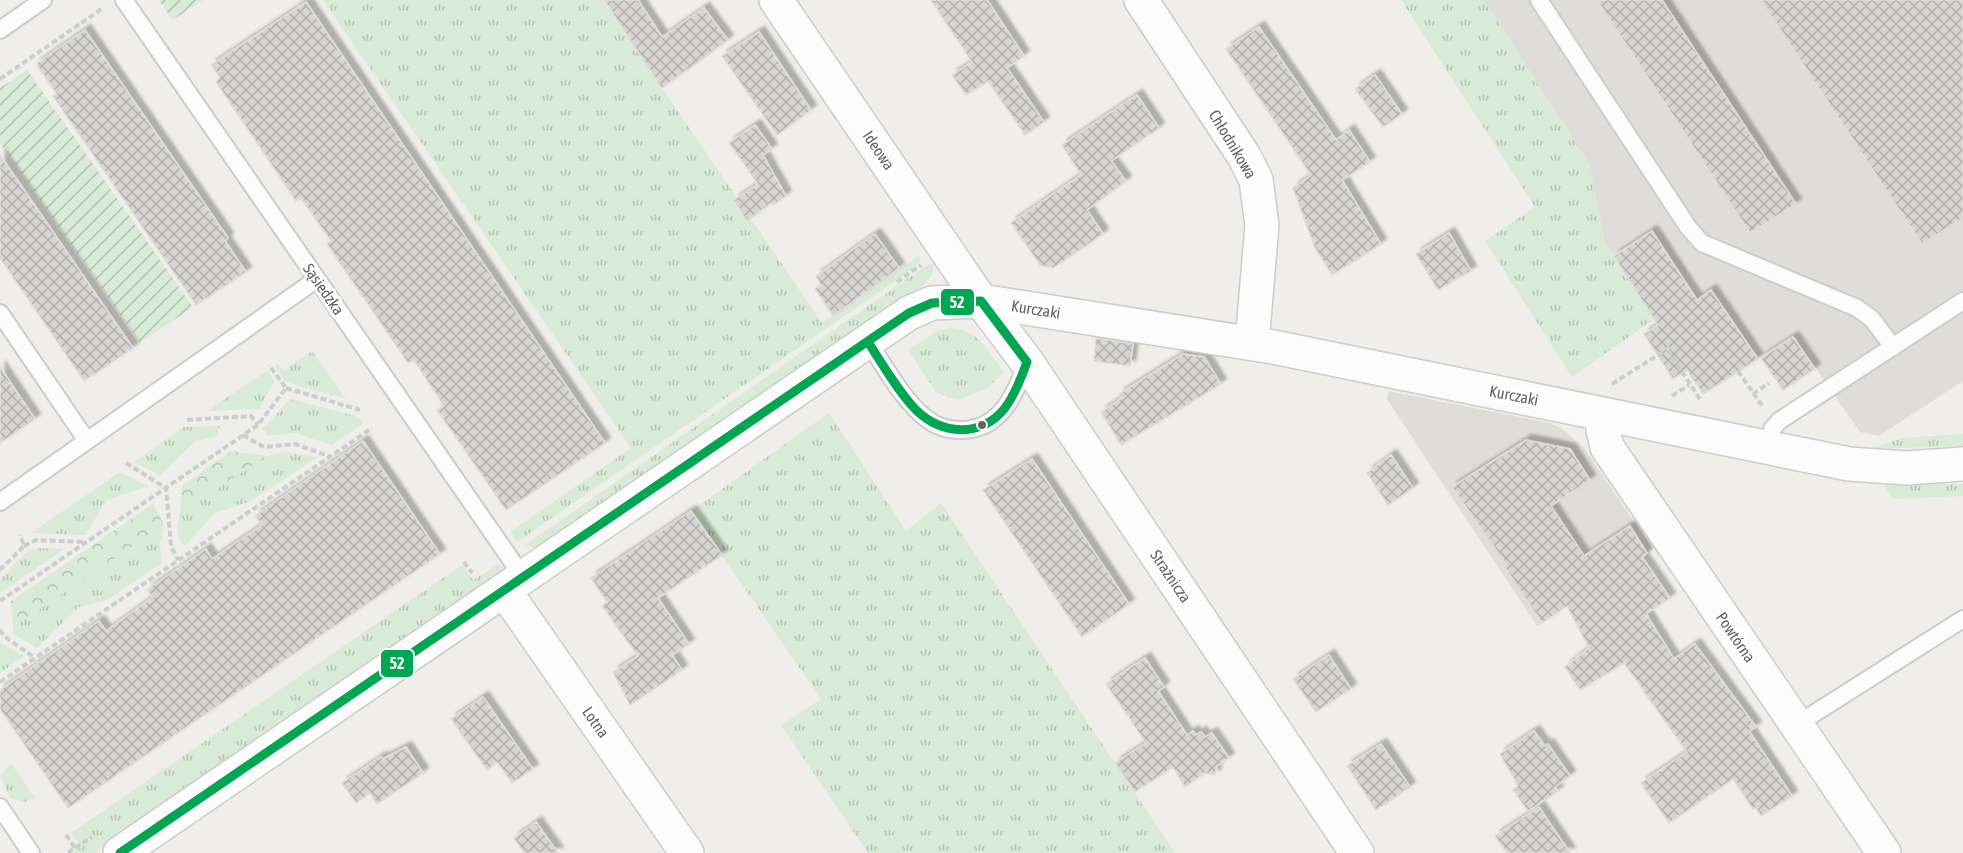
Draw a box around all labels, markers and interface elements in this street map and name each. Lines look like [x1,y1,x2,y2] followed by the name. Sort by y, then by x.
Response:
[1206,107,1260,181] street label: Chłodnikowa
[860,127,898,173] street label: Ideowa
[299,260,348,319] street label: Sąsiedzka
[940,288,975,316] line badge: 52
[949,293,965,311] text: 52
[1010,296,1062,322] street label: Kurczaki
[1488,381,1540,409] street label: Kurczaki
[976,419,988,431] unlabelled marker
[1147,546,1195,606] street label: Strażnicza
[1713,609,1759,665] street label: Powtórna
[380,649,414,678] line badge: 52
[389,654,405,672] text: 52
[579,703,613,741] street label: Lotna

